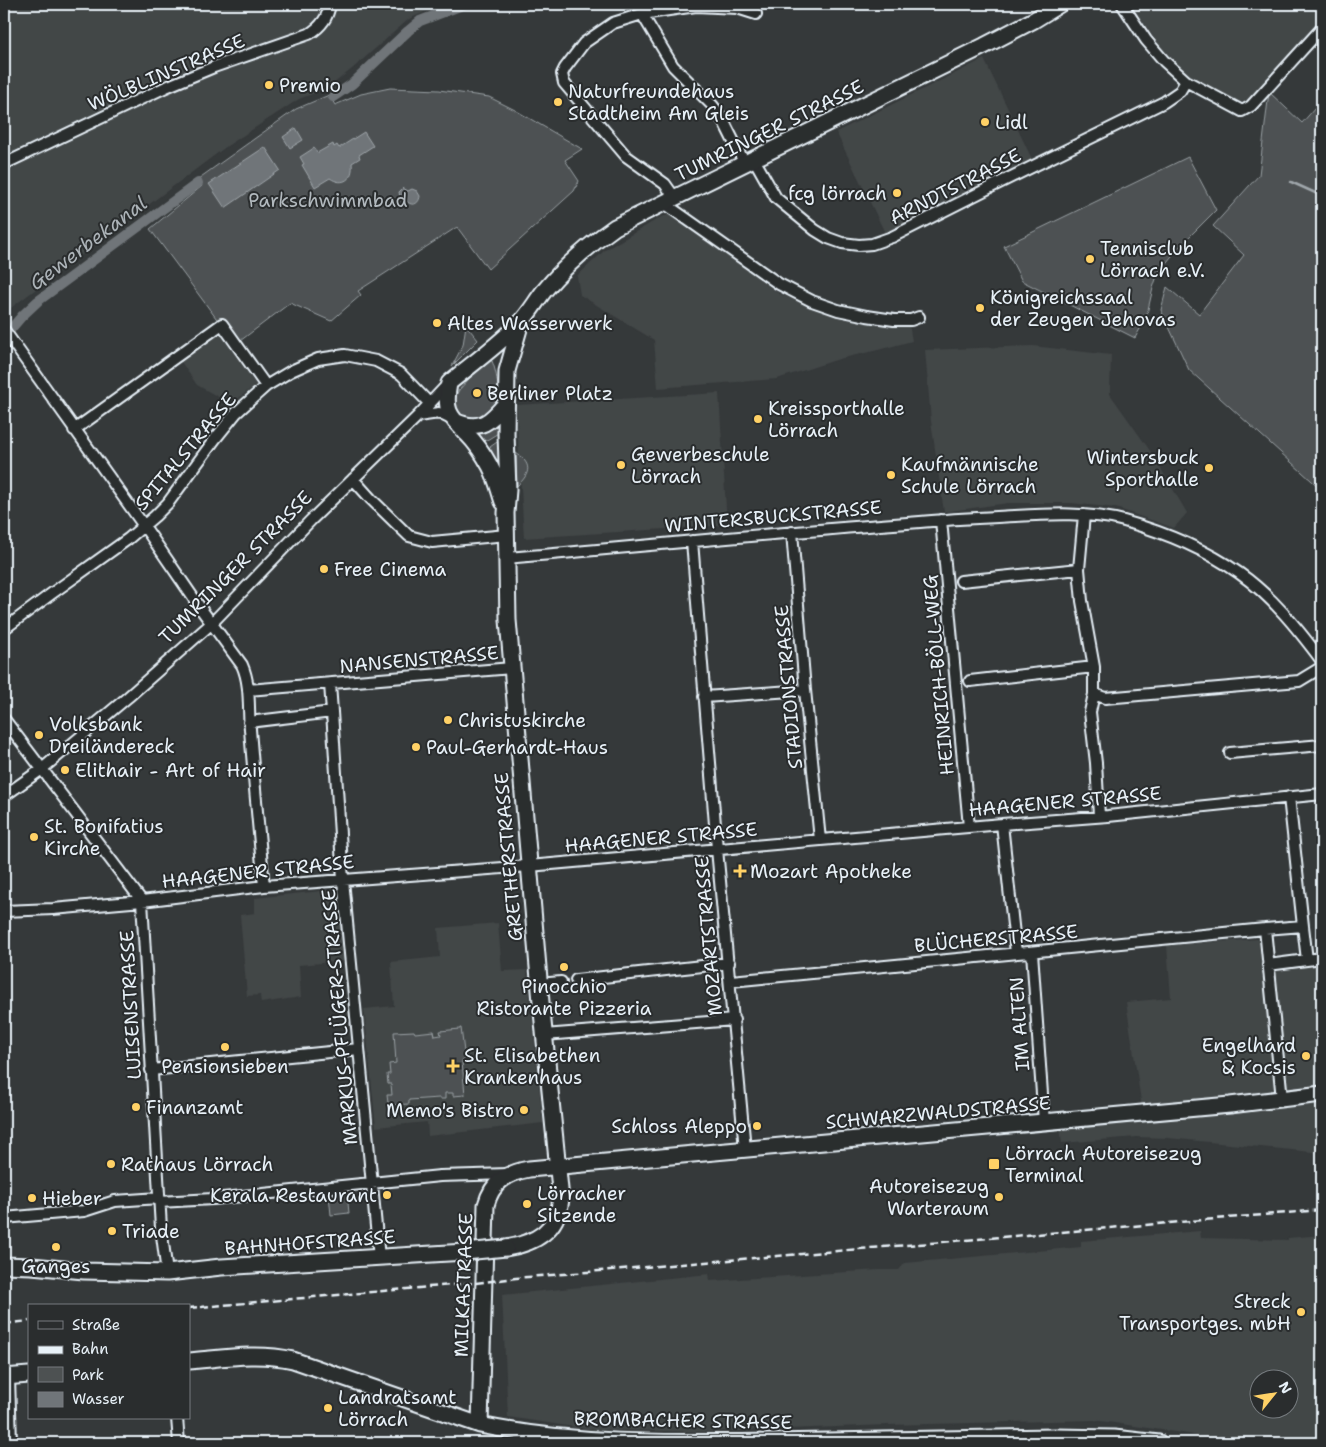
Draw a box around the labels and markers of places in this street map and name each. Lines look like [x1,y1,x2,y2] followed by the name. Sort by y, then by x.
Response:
[279,73,341,98] place label: Premio
[263,79,275,91] marker: Premio
[568,79,749,126] place label: Naturfreundehaus Stadtheim Am Gleis
[552,96,564,108] marker: Naturfreundehaus Stadtheim Am Gleis
[995,110,1028,135] place label: Lidl
[979,116,991,128] marker: Lidl
[788,181,887,206] place label: fcg lörrach
[891,187,903,199] marker: fcg lörrach
[1100,236,1205,283] place label: Tennisclub Lörrach e.V.
[1084,253,1096,265] marker: Tennisclub Lörrach e.V.
[990,285,1176,332] place label: Königreichssaal der Zeugen Jehovas
[974,302,986,314] marker: Königreichssaal der Zeugen Jehovas
[447,311,613,336] place label: Altes Wasserwerk
[431,317,443,329] marker: Altes Wasserwerk
[487,381,613,406] place label: Berliner Platz
[471,387,483,399] marker: Berliner Platz
[768,396,905,443] place label: Kreissporthalle Lörrach
[752,413,764,425] marker: Kreissporthalle Lörrach
[631,442,770,489] place label: Gewerbeschule Lörrach
[1087,445,1199,492] place label: Wintersbuck Sporthalle
[901,452,1039,499] place label: Kaufmännische Schule Lörrach
[615,459,627,471] marker: Gewerbeschule Lörrach
[1203,462,1215,474] marker: Wintersbuck Sporthalle
[885,469,897,481] marker: Kaufmännische Schule Lörrach
[334,557,447,582] place label: Free Cinema
[318,563,330,575] marker: Free Cinema
[458,708,586,733] place label: Christuskirche
[49,712,175,759] place label: Volksbank Dreiländereck
[442,714,454,726] marker: Christuskirche
[33,729,45,741] marker: Volksbank Dreiländereck
[426,735,608,760] place label: Paul-Gerhardt-Haus
[410,741,422,753] marker: Paul-Gerhardt-Haus
[75,758,266,783] place label: Elithair - Art of Hair
[59,764,71,776] marker: Elithair - Art of Hair
[44,814,164,861] place label: St. Bonifatius Kirche
[28,831,40,843] marker: St. Bonifatius Kirche
[750,859,912,884] place label: Mozart Apotheke
[734,865,746,877] marker: Mozart Apotheke
[558,961,570,973] marker: Pinocchio Ristorante Pizzeria
[476,974,652,1021] place label: Pinocchio Ristorante Pizzeria
[1202,1033,1296,1080] place label: Engelhard & Kocsis
[219,1041,231,1053] marker: Pensionsieben
[464,1043,600,1090] place label: St. Elisabethen Krankenhaus
[1300,1050,1312,1062] marker: Engelhard & Kocsis
[161,1054,289,1079] place label: Pensionsieben
[446,1059,460,1073] marker: St. Elisabethen Krankenhaus
[146,1095,244,1120] place label: Finanzamt
[386,1098,514,1123] place label: Memo's Bistro
[130,1101,142,1113] marker: Finanzamt
[518,1104,530,1116] marker: Memo's Bistro
[611,1114,747,1139] place label: Schloss Aleppo
[751,1120,763,1132] marker: Schloss Aleppo
[1005,1141,1202,1188] place label: Lörrach Autoreisezug Terminal
[121,1152,273,1177] place label: Rathaus Lörrach
[987,1157,1001,1171] marker: Lörrach Autoreisezug Terminal
[105,1158,117,1170] marker: Rathaus Lörrach
[869,1174,989,1221] place label: Autoreisezug Warteraum
[537,1181,626,1228] place label: Lörracher Sitzende
[210,1183,377,1208] place label: Kerala Restaurant
[42,1186,102,1211] place label: Hieber
[381,1189,393,1201] marker: Kerala Restaurant
[993,1191,1005,1203] marker: Autoreisezug Warteraum
[26,1192,38,1204] marker: Hieber
[521,1198,533,1210] marker: Lörracher Sitzende
[122,1219,180,1244] place label: Triade
[106,1225,118,1237] marker: Triade
[50,1241,62,1253] marker: Ganges
[21,1254,91,1279] place label: Ganges
[1119,1289,1291,1336] place label: Streck Transportges. mbH
[1295,1306,1307,1318] marker: Streck Transportges. mbH
[338,1385,457,1432] place label: Landratsamt Lörrach
[322,1402,334,1414] marker: Landratsamt Lörrach

